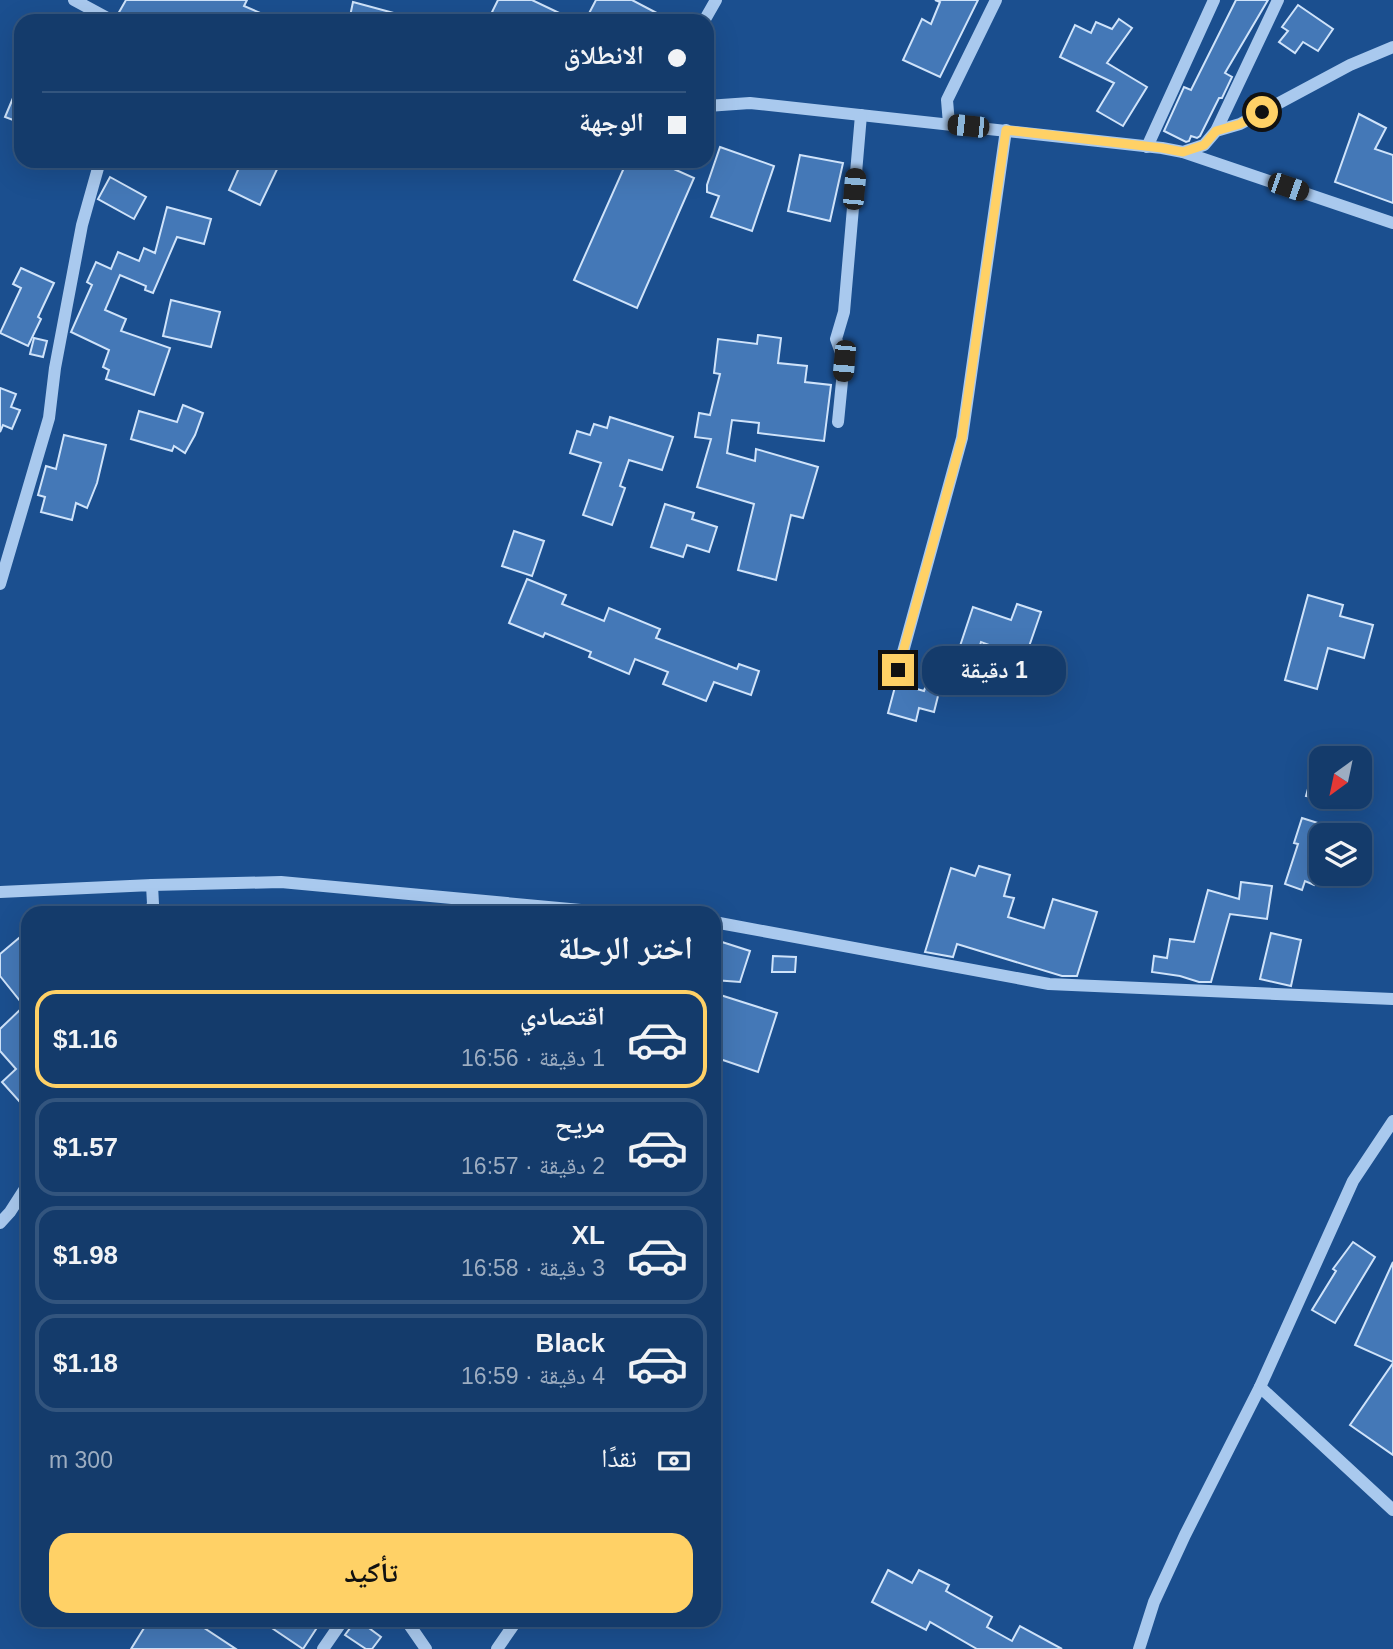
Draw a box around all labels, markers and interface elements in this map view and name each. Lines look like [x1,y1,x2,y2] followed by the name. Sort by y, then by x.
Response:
[564,40,644,70] text: الانطلاق
[1246,96,1278,128] route start
[579,107,644,137] text: الوجهة
[947,113,990,139] car
[842,167,867,211] car
[1265,170,1312,204] car
[832,339,857,383] car
[922,646,1066,694] callout: 1 دقيقة
[882,654,914,686] route end
[960,657,1028,683] text: 1 دقيقة
[1309,746,1372,808] north arrow
[1309,746,1372,886] map controls
[1309,823,1372,886] button: layers
[558,930,693,966] text: اختر الرحلة
[520,1001,605,1031] text: اقتصادي
[626,1008,689,1071] icon: car
[53,1024,118,1054] text: $1.16
[461,1045,605,1071] text: 1 دقيقة · 16:56
[555,1109,605,1139] text: مريح
[626,1116,689,1179] icon: car
[53,1132,118,1162] text: $1.57
[461,1153,605,1179] text: 2 دقيقة · 16:57
[572,1220,605,1250] text: XL
[626,1224,689,1287] icon: car
[53,1240,118,1270] text: $1.98
[461,1255,605,1281] text: 3 دقيقة · 16:58
[536,1328,605,1358] text: Black
[626,1332,689,1395] icon: car
[53,1348,118,1378] text: $1.18
[461,1363,605,1389] text: 4 دقيقة · 16:59
[655,1442,693,1480] icon: cash
[601,1443,637,1473] text: نقدًا
[49,1447,113,1473] text: 300 m
[49,1533,693,1613] button: تأكيد

